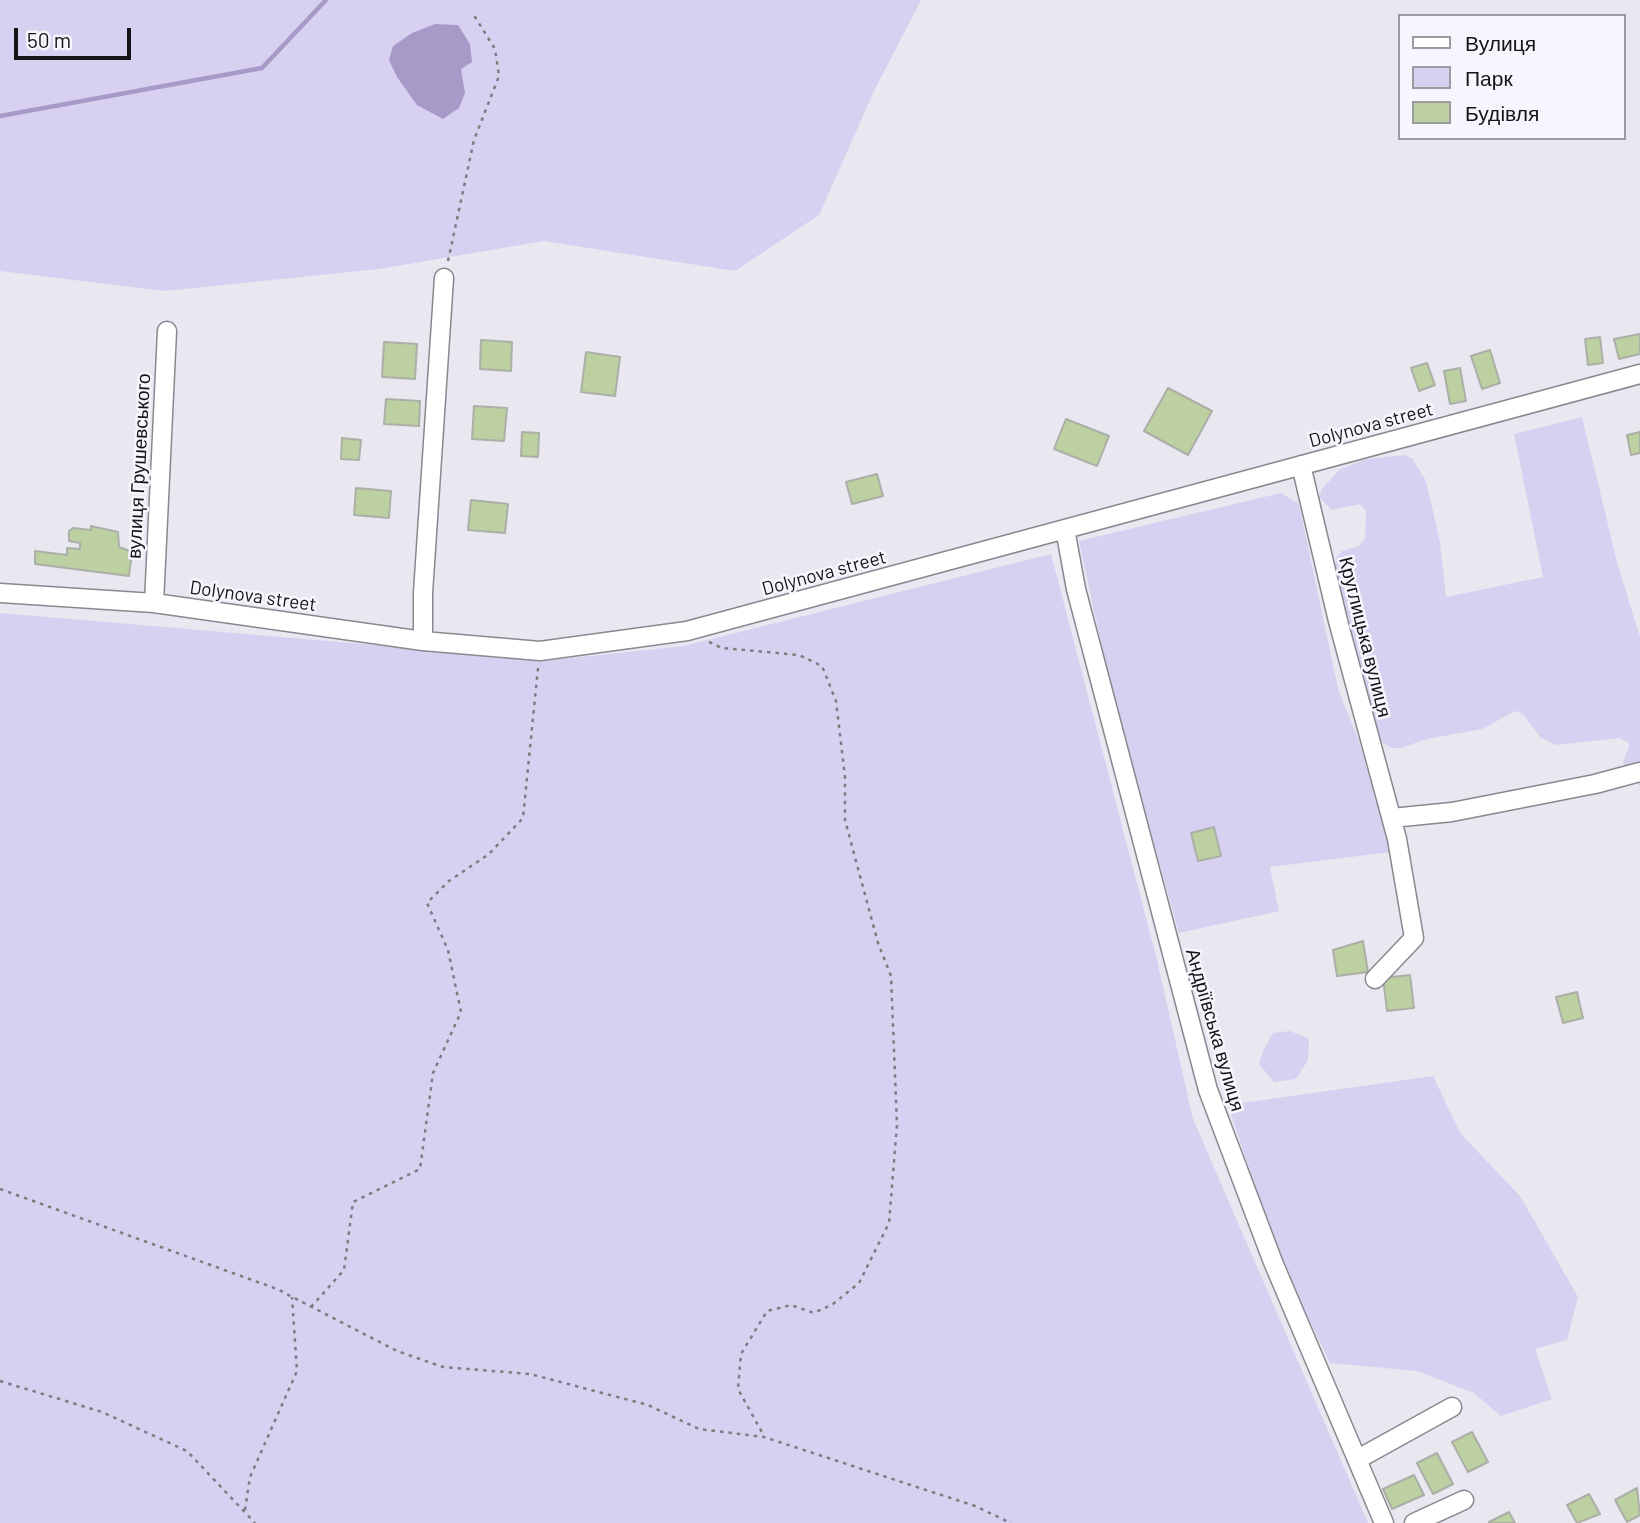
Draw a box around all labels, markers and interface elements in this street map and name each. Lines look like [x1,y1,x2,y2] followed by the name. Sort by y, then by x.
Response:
[18,14,135,58] scale bar
[1398,14,1626,140] legend
[27,27,71,52] text: 50 m
[1465,30,1536,55] text: Вулиця
[1465,65,1513,90] text: Парк
[1465,100,1539,125] text: Будівля
[123,373,155,559] street label: вулиця Грушевського
[1306,397,1436,453] street label: Dolynova street
[759,545,889,601] street label: Dolynova street
[1334,554,1396,720] street label: Круглицька вулиця
[188,576,318,616] street label: Dolynova street
[1181,946,1249,1114] street label: Андріївська вулиця

